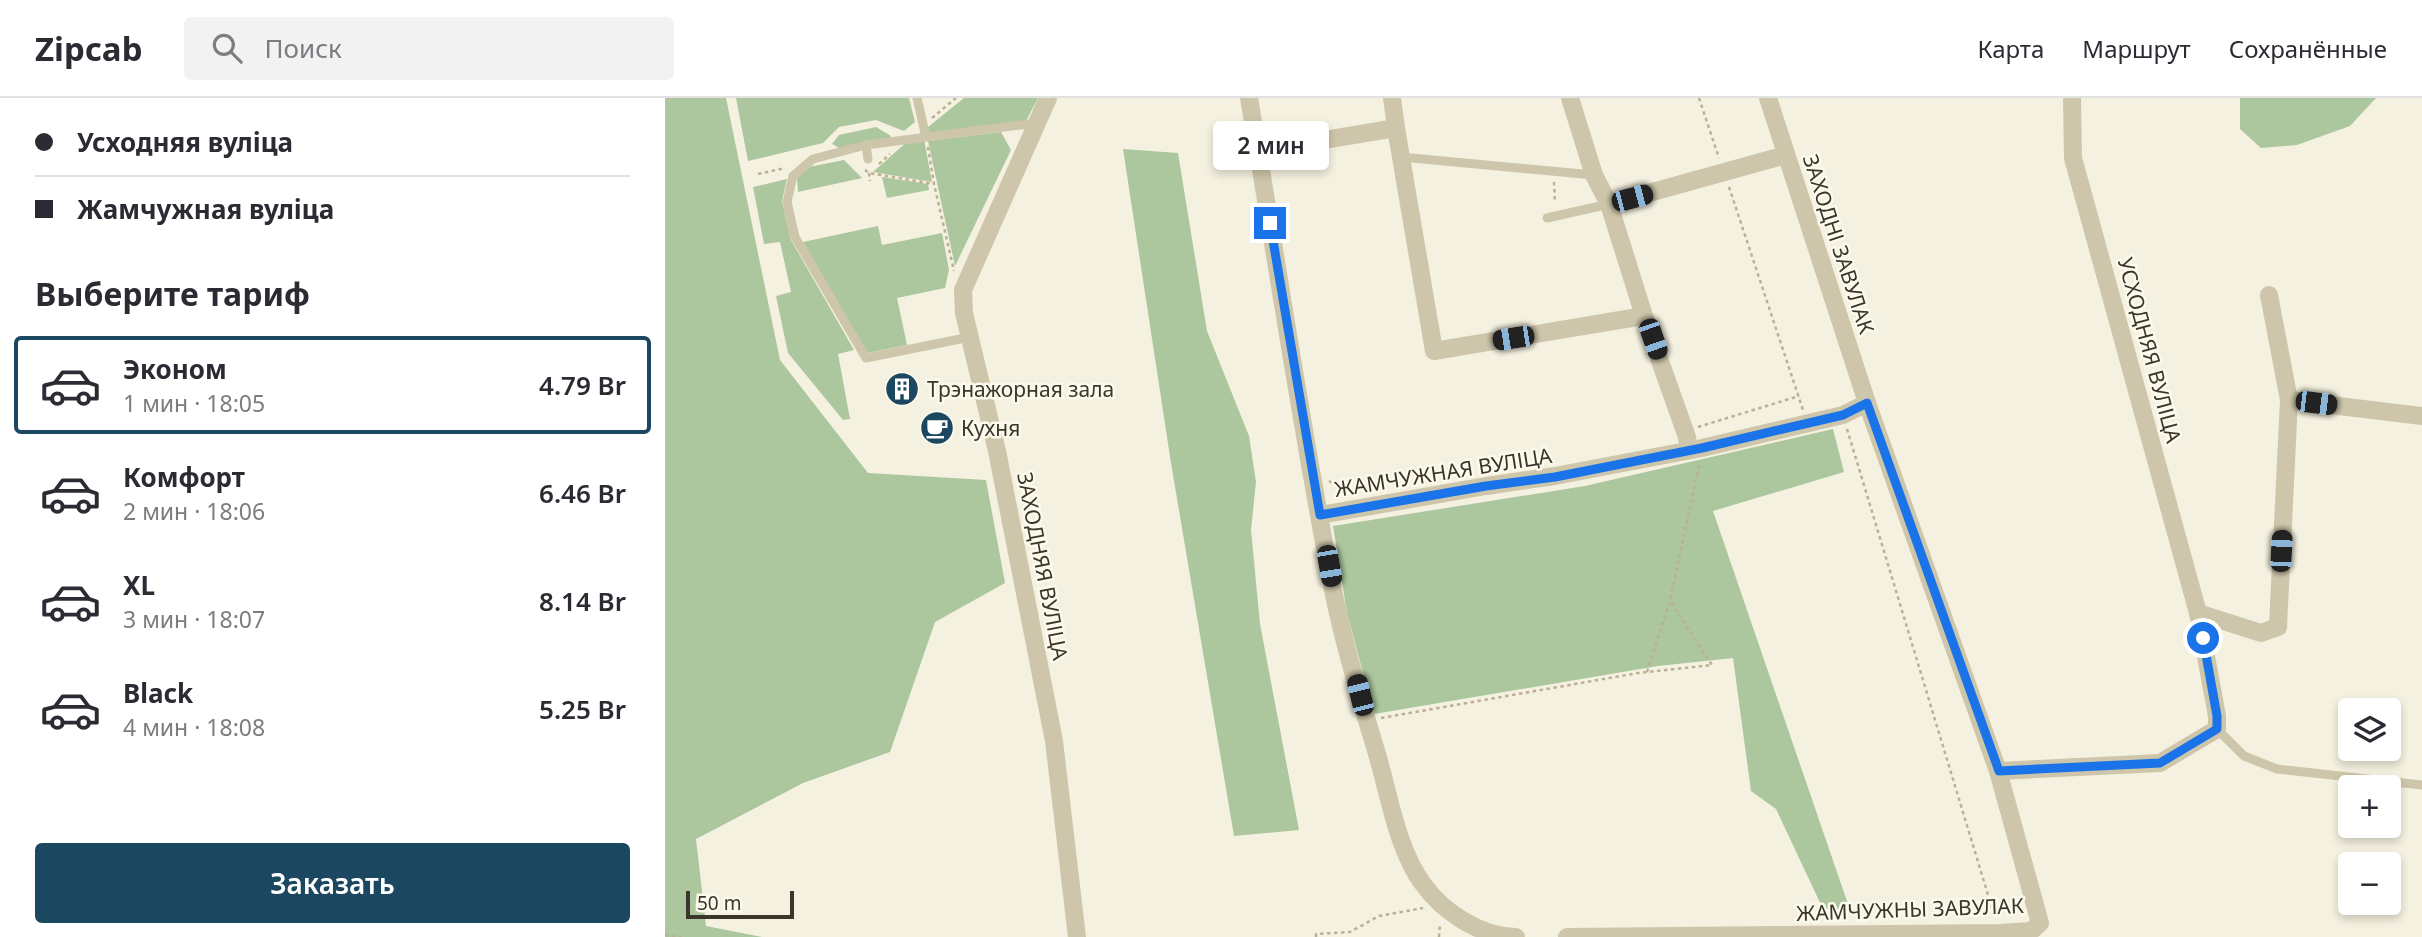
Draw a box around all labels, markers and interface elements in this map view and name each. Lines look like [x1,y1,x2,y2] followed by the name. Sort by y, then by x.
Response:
[184,17,674,80] search box
[35,26,142,71] text: Zipcab
[208,29,246,67] icon: search
[264,30,342,66] text: Поиск
[1977,32,2044,65] text: Карта
[2082,32,2191,65] text: Маршрут
[2229,32,2387,65] text: Сохранённые
[1212,122,1328,170] callout: 2 мин
[77,124,293,160] text: Усходняя вуліца
[1237,129,1305,161] text: 2 мин
[1797,151,1881,337] street label: ЗАХОДНІ ЗАВУЛАК
[1609,182,1656,214] car
[77,191,334,227] text: Жамчужная вуліца
[1254,207,1286,239] route end
[2112,254,2188,446] street label: УСХОДНЯЯ ВУЛІЦА
[35,272,310,315] text: Выберите тариф
[1637,316,1670,362] car
[1491,324,1536,352] car
[123,351,227,387] text: Эконом
[39,354,102,417] icon: car
[539,367,626,403] text: 4.79 Br
[883,370,921,408] building icon: Трэнажорная зала
[927,375,1114,403] place label: Трэнажорная зала
[123,387,265,419] text: 1 мин · 18:05
[2294,390,2339,416] car
[918,409,956,447] cafe icon: Кухня
[961,414,1020,442] place label: Кухня
[1332,441,1554,503] street label: ЖАМЧУЖНАЯ ВУЛІЦА
[123,459,245,495] text: Комфорт
[39,462,102,525] icon: car
[1011,470,1075,663] street label: ЗАХОДНЯЯ ВУЛІЦА
[539,475,626,511] text: 6.46 Br
[123,495,265,527] text: 2 мин · 18:06
[2270,529,2293,573] car
[1316,543,1343,589] car
[123,567,155,603] text: XL
[39,570,102,633] icon: car
[539,583,626,619] text: 8.14 Br
[123,603,265,635] text: 3 мин · 18:07
[2187,622,2219,654] route start
[1345,672,1376,718] car
[123,675,193,711] text: Black
[39,678,102,741] icon: car
[539,691,626,727] text: 5.25 Br
[2338,698,2401,915] map controls
[2338,698,2401,761] button: layers
[123,711,265,743] text: 4 мин · 18:08
[2338,775,2401,838] button: +
[35,843,630,923] button: Заказать
[2338,852,2401,915] button: −
[686,888,795,920] scale bar
[697,890,741,916] text: 50 m
[1796,891,2024,927] street label: ЖАМЧУЖНЫ ЗАВУЛАК

